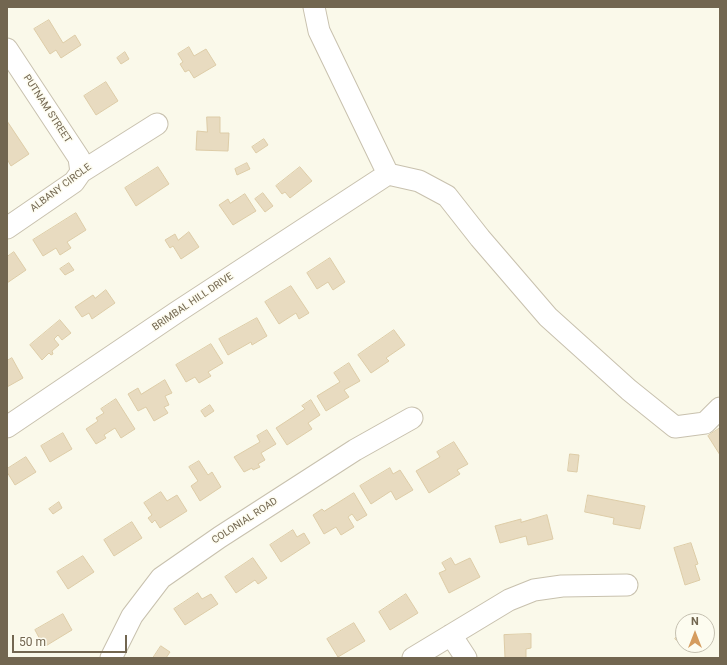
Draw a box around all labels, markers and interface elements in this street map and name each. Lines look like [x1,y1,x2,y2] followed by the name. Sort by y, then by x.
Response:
[20,73,74,145] street label: PUTNAM STREET
[28,161,94,215] street label: ALBANY CIRCLE
[150,270,236,334] street label: BRIMBAL HILL DRIVE
[210,495,280,547] street label: COLONIAL ROAD
[675,613,715,653] north arrow
[691,615,699,628] text: N
[14,627,129,653] scale bar
[19,635,46,649] text: 50 m

